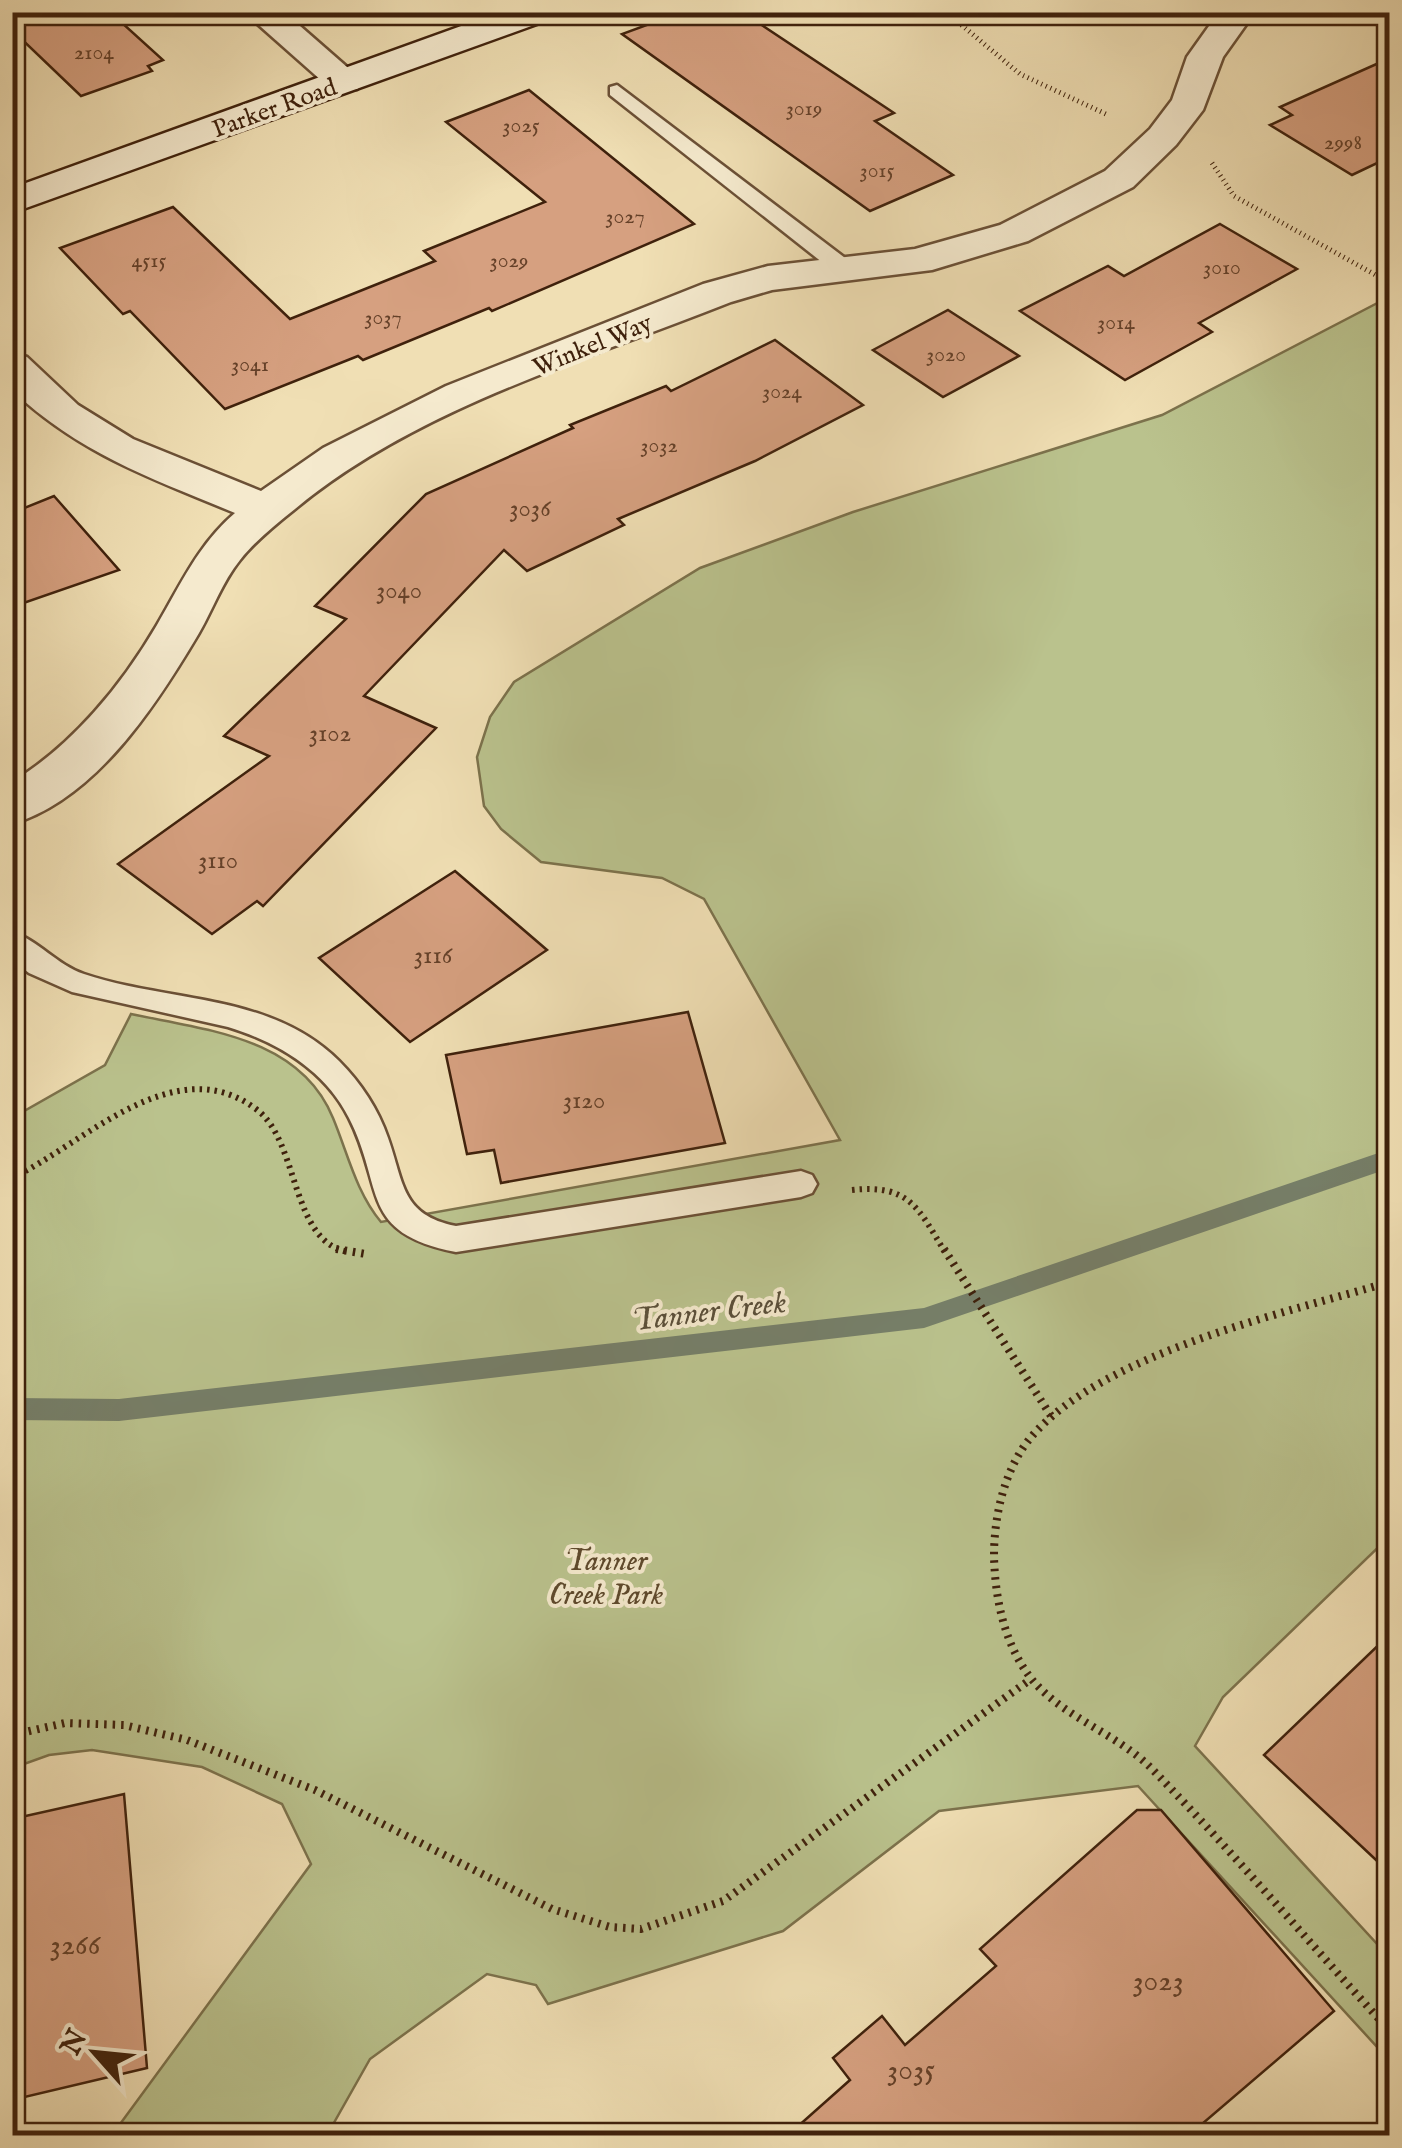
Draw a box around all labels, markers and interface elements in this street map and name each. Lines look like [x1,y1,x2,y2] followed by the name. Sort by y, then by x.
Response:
[74,39,114,67] house number: 2104
[208,71,342,146] street label: Parker Road
[786,95,822,123] house number: 3019
[502,112,540,140] house number: 3025
[1324,129,1362,157] house number: 2998
[859,157,895,185] house number: 3015
[605,203,645,231] house number: 3027
[132,247,166,275] house number: 4515
[490,247,528,275] house number: 3029
[1203,254,1241,282] house number: 3010
[364,304,402,332] house number: 3037
[528,307,658,384] street label: Winkel Way
[1097,309,1135,337] house number: 3014
[926,341,966,369] house number: 3020
[231,351,269,379] house number: 3041
[762,378,802,406] house number: 3024
[640,432,678,460] house number: 3032
[509,493,551,525] house number: 3036
[376,575,422,607] house number: 3040
[309,718,351,750] house number: 3102
[198,845,238,877] house number: 3110
[414,940,453,972] house number: 3116
[563,1085,605,1117] house number: 3120
[630,1283,789,1342] water label: Tanner Creek
[549,1543,663,1615] park label: Tanner Creek Park
[50,1927,102,1965] house number: 3266
[1132,1963,1184,2001] house number: 3023
[45,2003,145,2103] north arrow
[53,2024,96,2062] text: N
[887,2052,935,2090] house number: 3035

